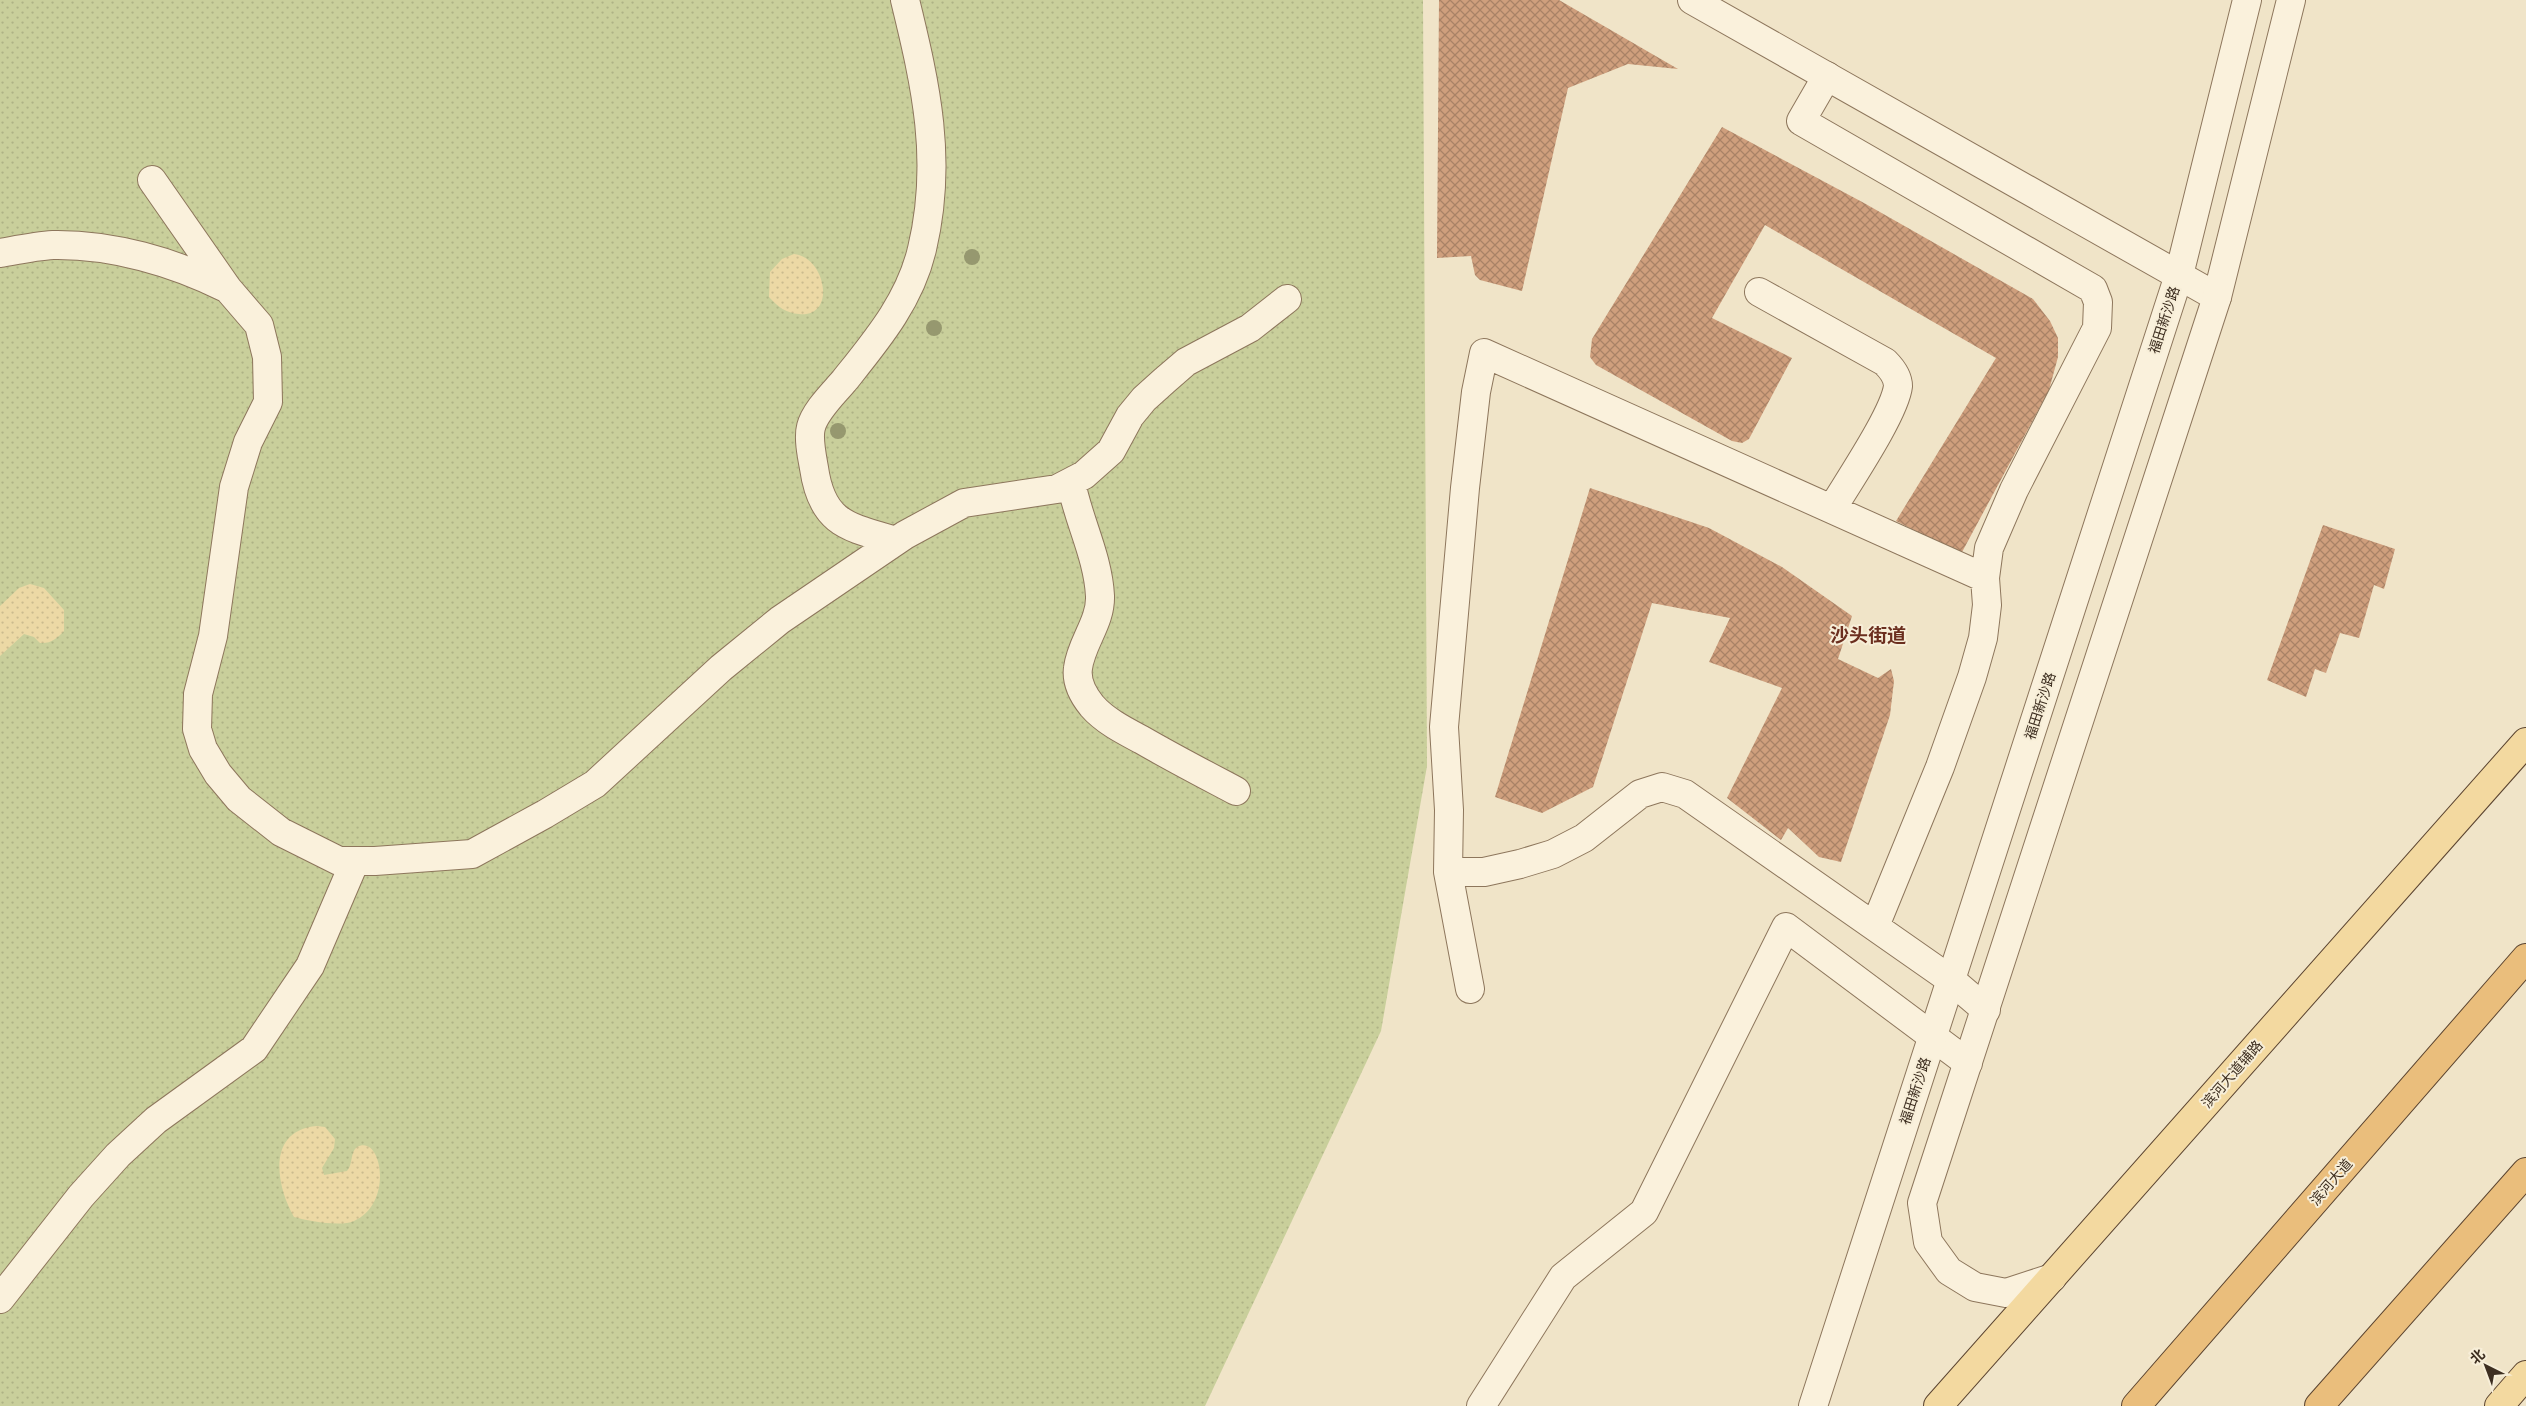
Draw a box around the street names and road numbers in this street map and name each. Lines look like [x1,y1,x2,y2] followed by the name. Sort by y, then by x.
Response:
[2144,284,2183,356] street label: 福田新沙路
[2020,670,2059,742] street label: 福田新沙路
[2197,1036,2266,1112] street label: 滨河大道辅路
[1895,1055,1934,1127] street label: 福田新沙路
[2305,1154,2356,1209] street label: 滨河大道

